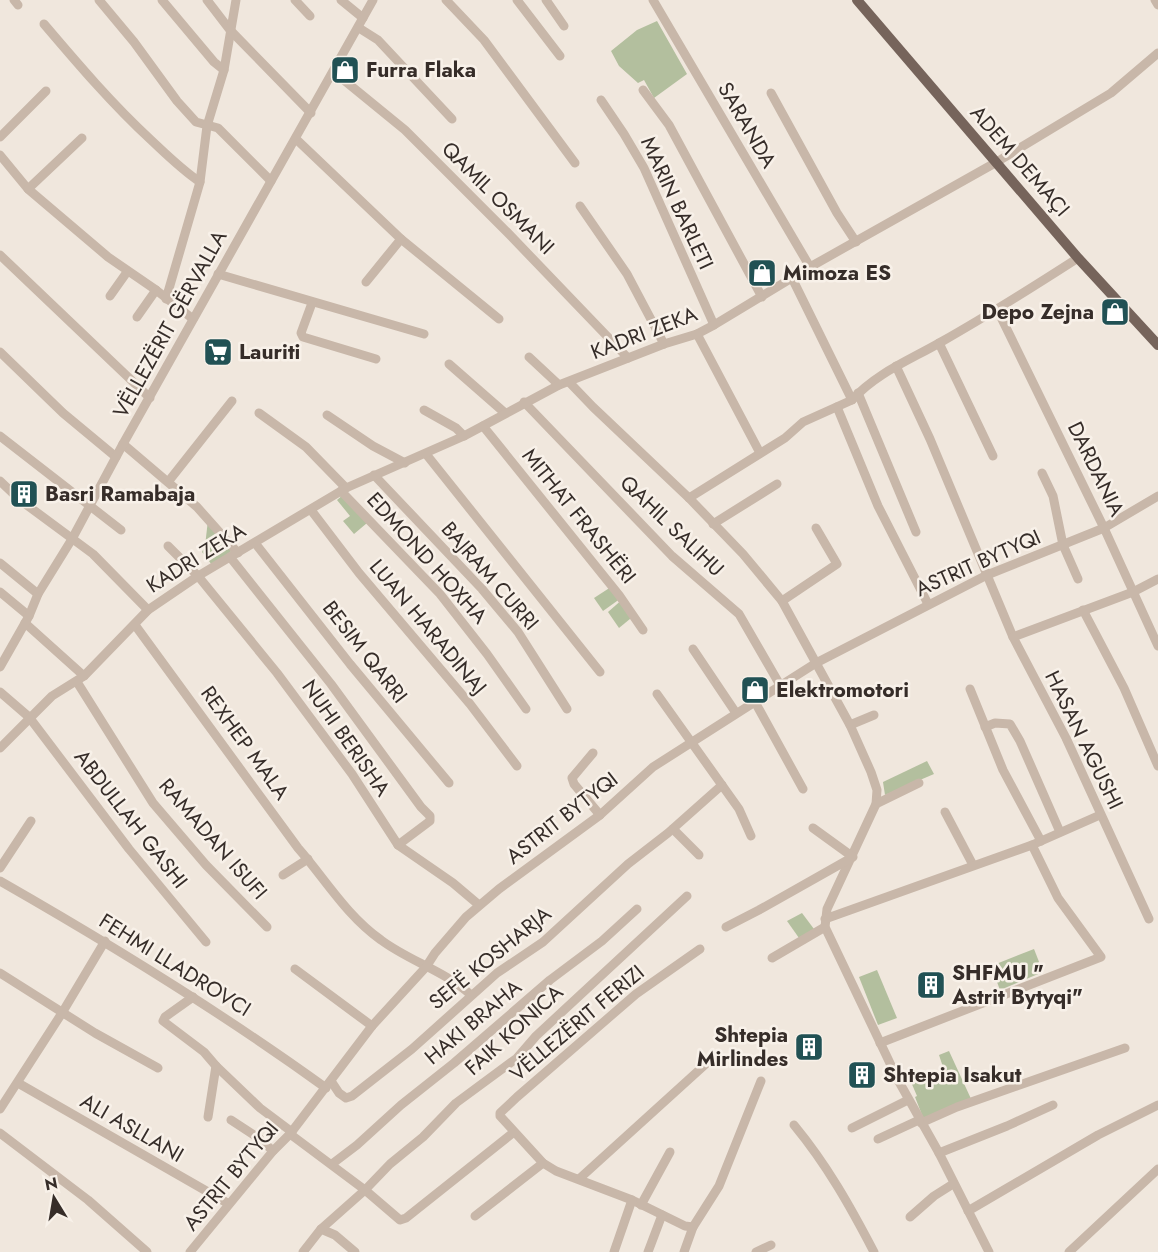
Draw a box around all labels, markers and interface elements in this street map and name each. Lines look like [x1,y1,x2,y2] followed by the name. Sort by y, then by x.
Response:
[329,54,361,86] shop icon: Furra Flaka
[366,55,476,85] place label: Furra Flaka
[710,76,784,174] street label: SARANDA
[963,99,1077,223] street label: ADEM DEMAÇI
[633,132,721,274] street label: MARIN BARLETI
[435,135,561,261] street label: QAMIL OSMANI
[106,225,234,423] street label: VËLLEZËRIT GËRVALLA
[746,257,778,289] shop icon: Mimoza ES
[783,258,891,288] place label: Mimoza ES
[1099,296,1131,328] shop icon: Depo Zejna
[981,297,1094,327] place label: Depo Zejna
[586,299,702,367] street label: KADRI ZEKA
[202,336,234,368] supermarket icon: Lauriti
[239,337,300,367] place label: Lauriti
[1060,417,1132,522] street label: DARDANIA
[515,442,643,590] street label: MITHAT FRASHËRI
[613,468,731,584] street label: QAHIL SALIHU
[8,478,40,510] building icon: Basri Ramabaja
[45,479,195,509] place label: Basri Ramabaja
[360,486,494,630] street label: EDMOND HOXHA
[434,515,546,637] street label: BAJRAM CURRI
[141,516,252,600] street label: KADRI ZEKA
[910,522,1046,604] street label: ASTRIT BYTYQI
[362,553,494,701] street label: LUAN HARADINAJ
[316,595,414,709] street label: BESIM QARRI
[1037,666,1131,814] street label: HASAN AGUSHI
[295,674,397,803] street label: NUHI BERISHA
[739,674,771,706] shop icon: Elektromotori
[776,675,909,705] place label: Elektromotori
[193,680,297,806] street label: REXHEP MALA
[67,743,195,895] street label: ABDULLAH GASHI
[500,765,624,871] street label: ASTRIT BYTYQI
[152,772,274,906] street label: RAMADAN ISUFI
[422,899,558,1017] street label: SEFË KOSHARJA
[93,906,257,1024] street label: FEHMI LLADROVCI
[503,958,651,1088] street label: VËLLEZËRIT FERIZI
[951,958,1083,1012] place label: SHFMU " Astrit Bytyqi"
[915,969,947,1001] building icon: SHFMU " Astrit Bytyqi"
[418,972,528,1072] street label: HAKI BRAHA
[458,978,570,1082] street label: FAIK KONICA
[697,1020,788,1074] place label: Shtepia Mirlindes
[793,1031,825,1063] building icon: Shtepia Mirlindes
[846,1059,878,1091] building icon: Shtepia Isakut
[883,1060,1022,1090] place label: Shtepia Isakut
[75,1086,189,1170] street label: ALI ASLLANI
[176,1115,286,1237] street label: ASTRIT BYTYQI
[24,1168,84,1228] north arrow
[43,1171,60,1196] text: N

